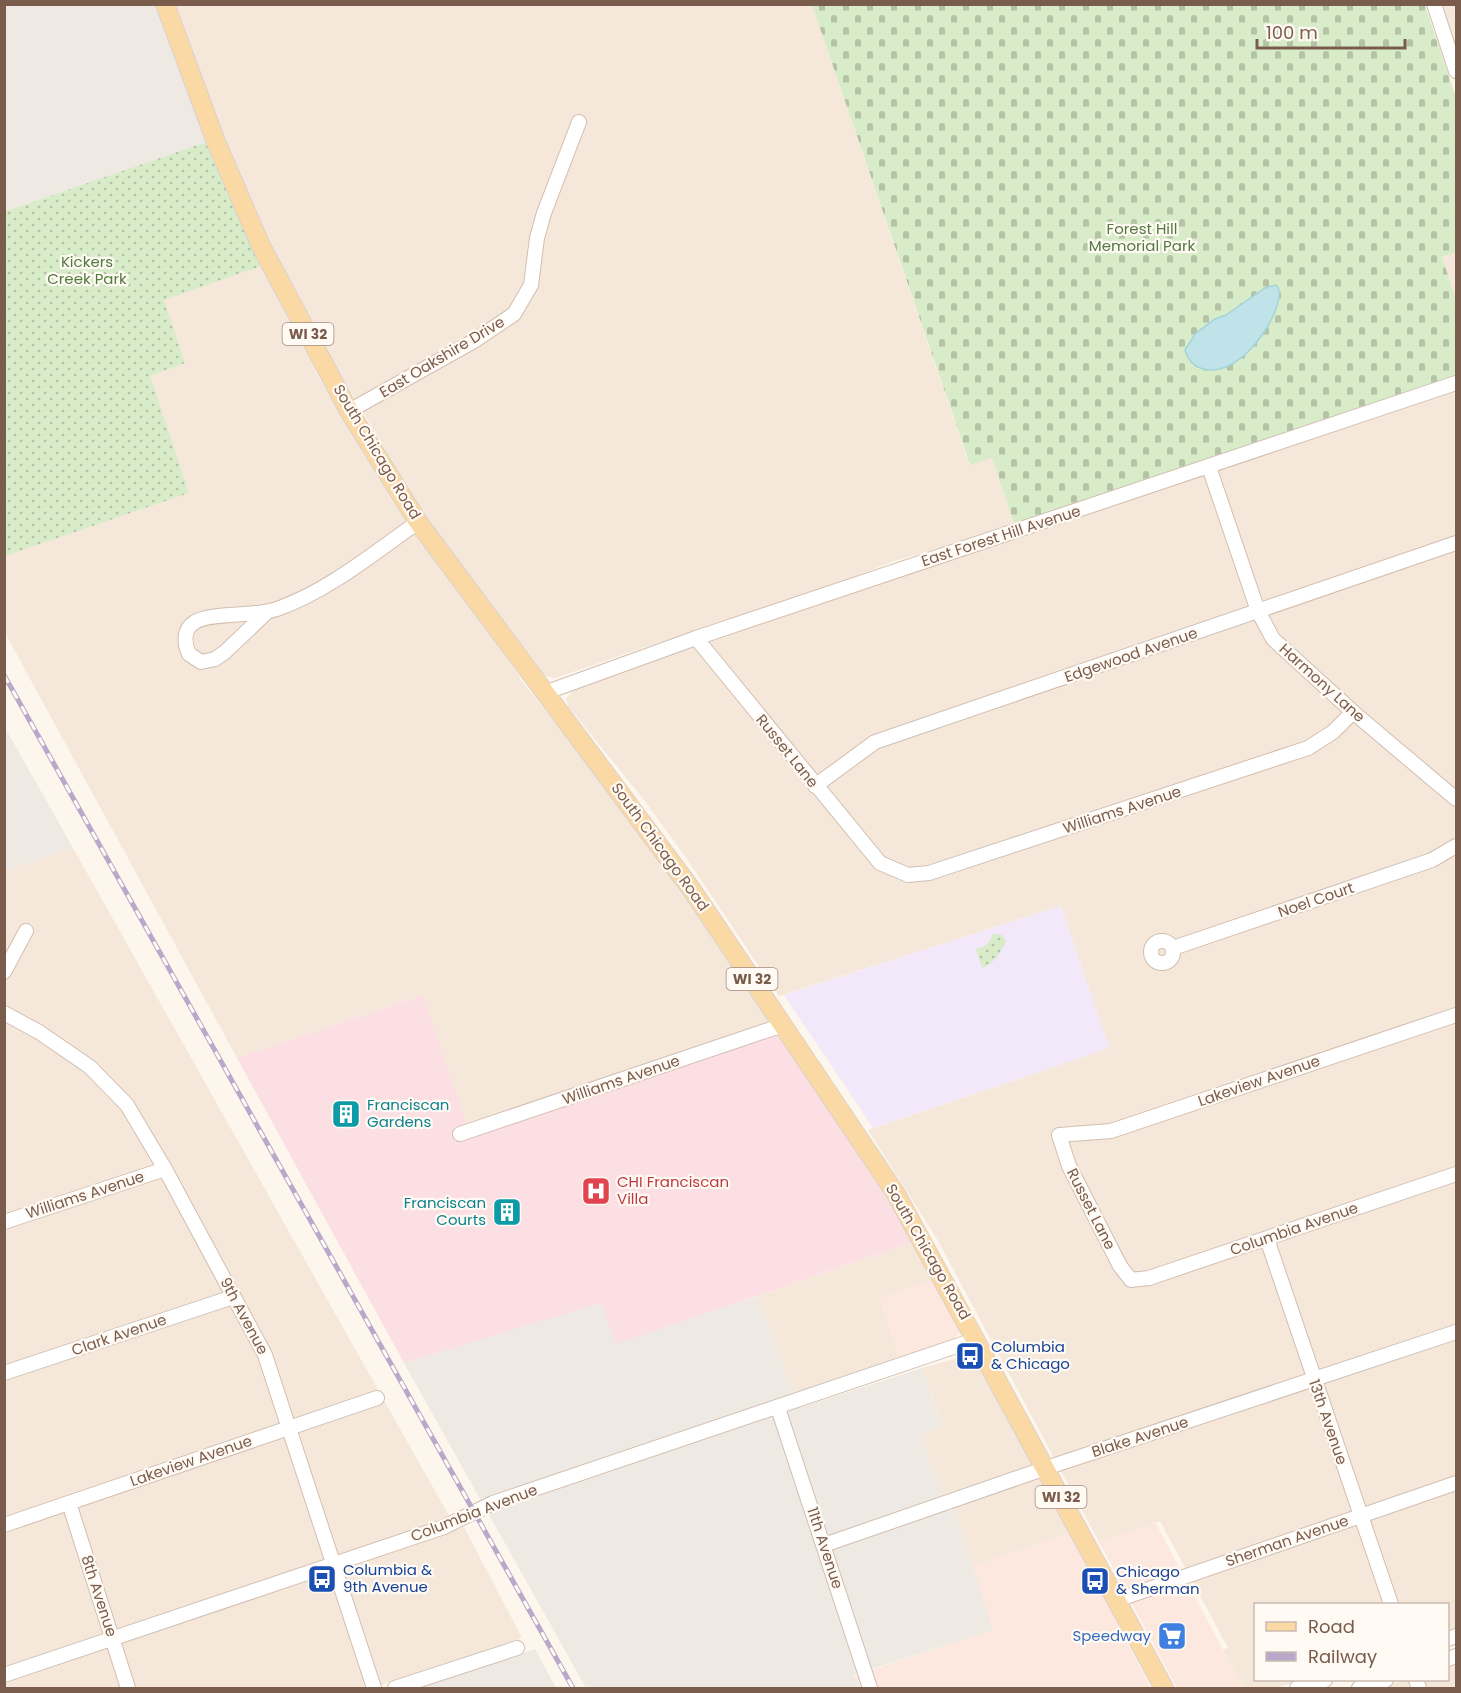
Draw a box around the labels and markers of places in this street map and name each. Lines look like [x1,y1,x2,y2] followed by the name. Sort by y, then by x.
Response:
[367,1094,449,1132] place label: Franciscan Gardens
[330,1098,362,1130] building icon: Franciscan Gardens
[617,1171,729,1209] place label: CHI Franciscan Villa
[580,1175,612,1207] hospital icon: CHI Franciscan Villa
[404,1192,486,1230] place label: Franciscan Courts
[491,1196,523,1228] building icon: Franciscan Courts
[991,1336,1070,1374] place label: Columbia & Chicago
[954,1340,986,1372] bus stop icon: Columbia & Chicago
[343,1559,432,1597] place label: Columbia & 9th Avenue
[1116,1561,1200,1599] place label: Chicago & Sherman
[306,1563,338,1595] bus stop icon: Columbia & 9th Avenue
[1079,1565,1111,1597] bus stop icon: Chicago & Sherman
[1156,1620,1188,1652] supermarket icon: Speedway
[1072,1625,1152,1646] place label: Speedway

